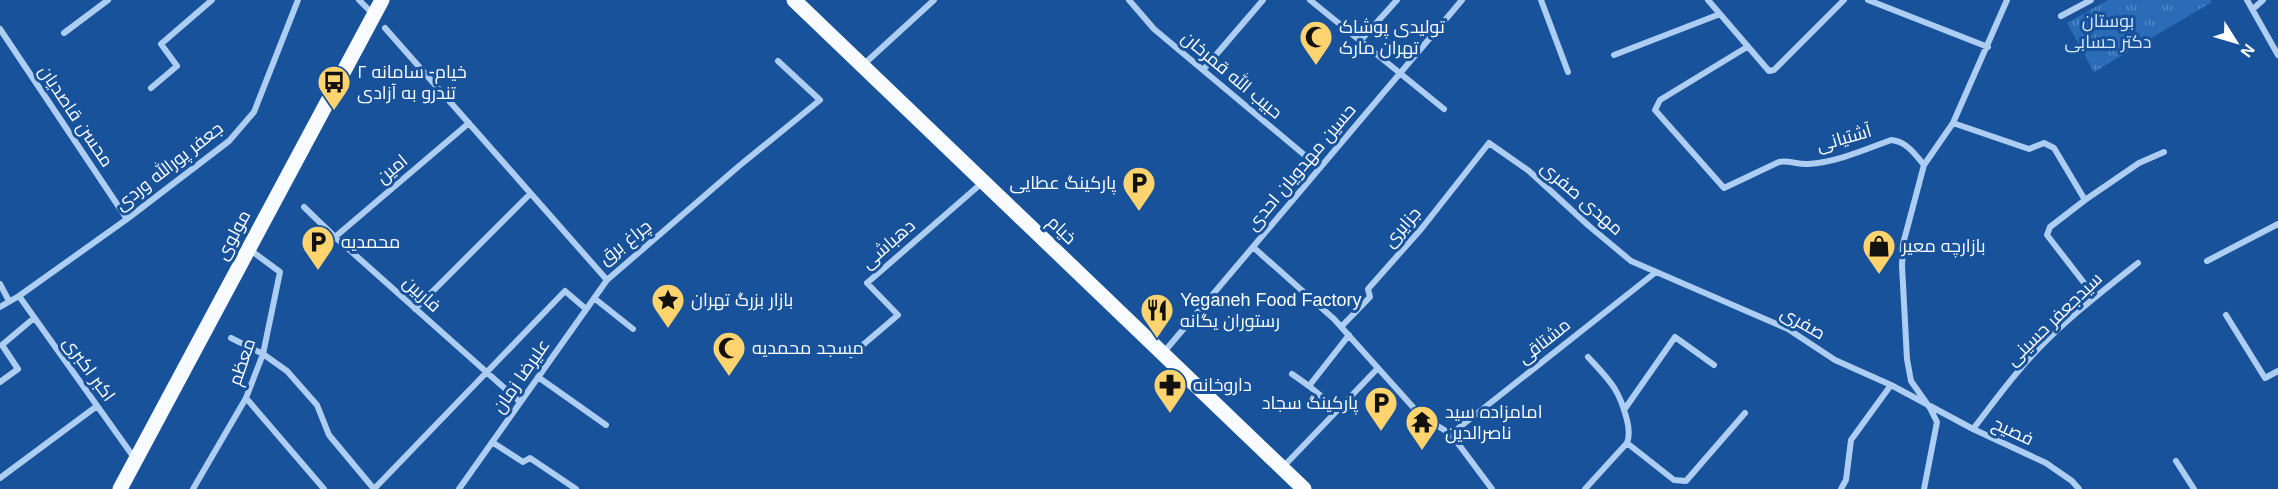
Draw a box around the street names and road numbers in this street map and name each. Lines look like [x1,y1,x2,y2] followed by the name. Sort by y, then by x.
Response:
[1177,26,1288,124] street label: حبیب الله قمرخان
[34,62,117,171] street label: محسن قاصدیان
[1242,100,1361,235] street label: حسین مهدویان احدی
[110,116,228,216] street label: جعفر پورالله وردی
[1814,121,1874,156] street label: آشتیانی
[372,150,412,188] street label: امین
[1536,157,1627,240] street label: مهدی صفری
[1379,203,1426,252] street label: جزایری
[212,207,255,264] street label: مولوی
[1042,212,1080,250] street label: خیام
[595,215,656,270] street label: چراغ برق
[857,215,920,273] street label: دهباشی
[2002,268,2107,370] street label: سیدجعفر حسینی
[398,272,445,317] street label: فاربین
[1777,302,1829,344] street label: صفری
[1514,314,1575,368] street label: مشتاقی
[58,333,119,406] street label: اکبر اکبری
[488,335,555,417] street label: علیرضا زمان
[225,336,261,389] street label: معظم
[1988,413,2037,451] street label: فصیح

